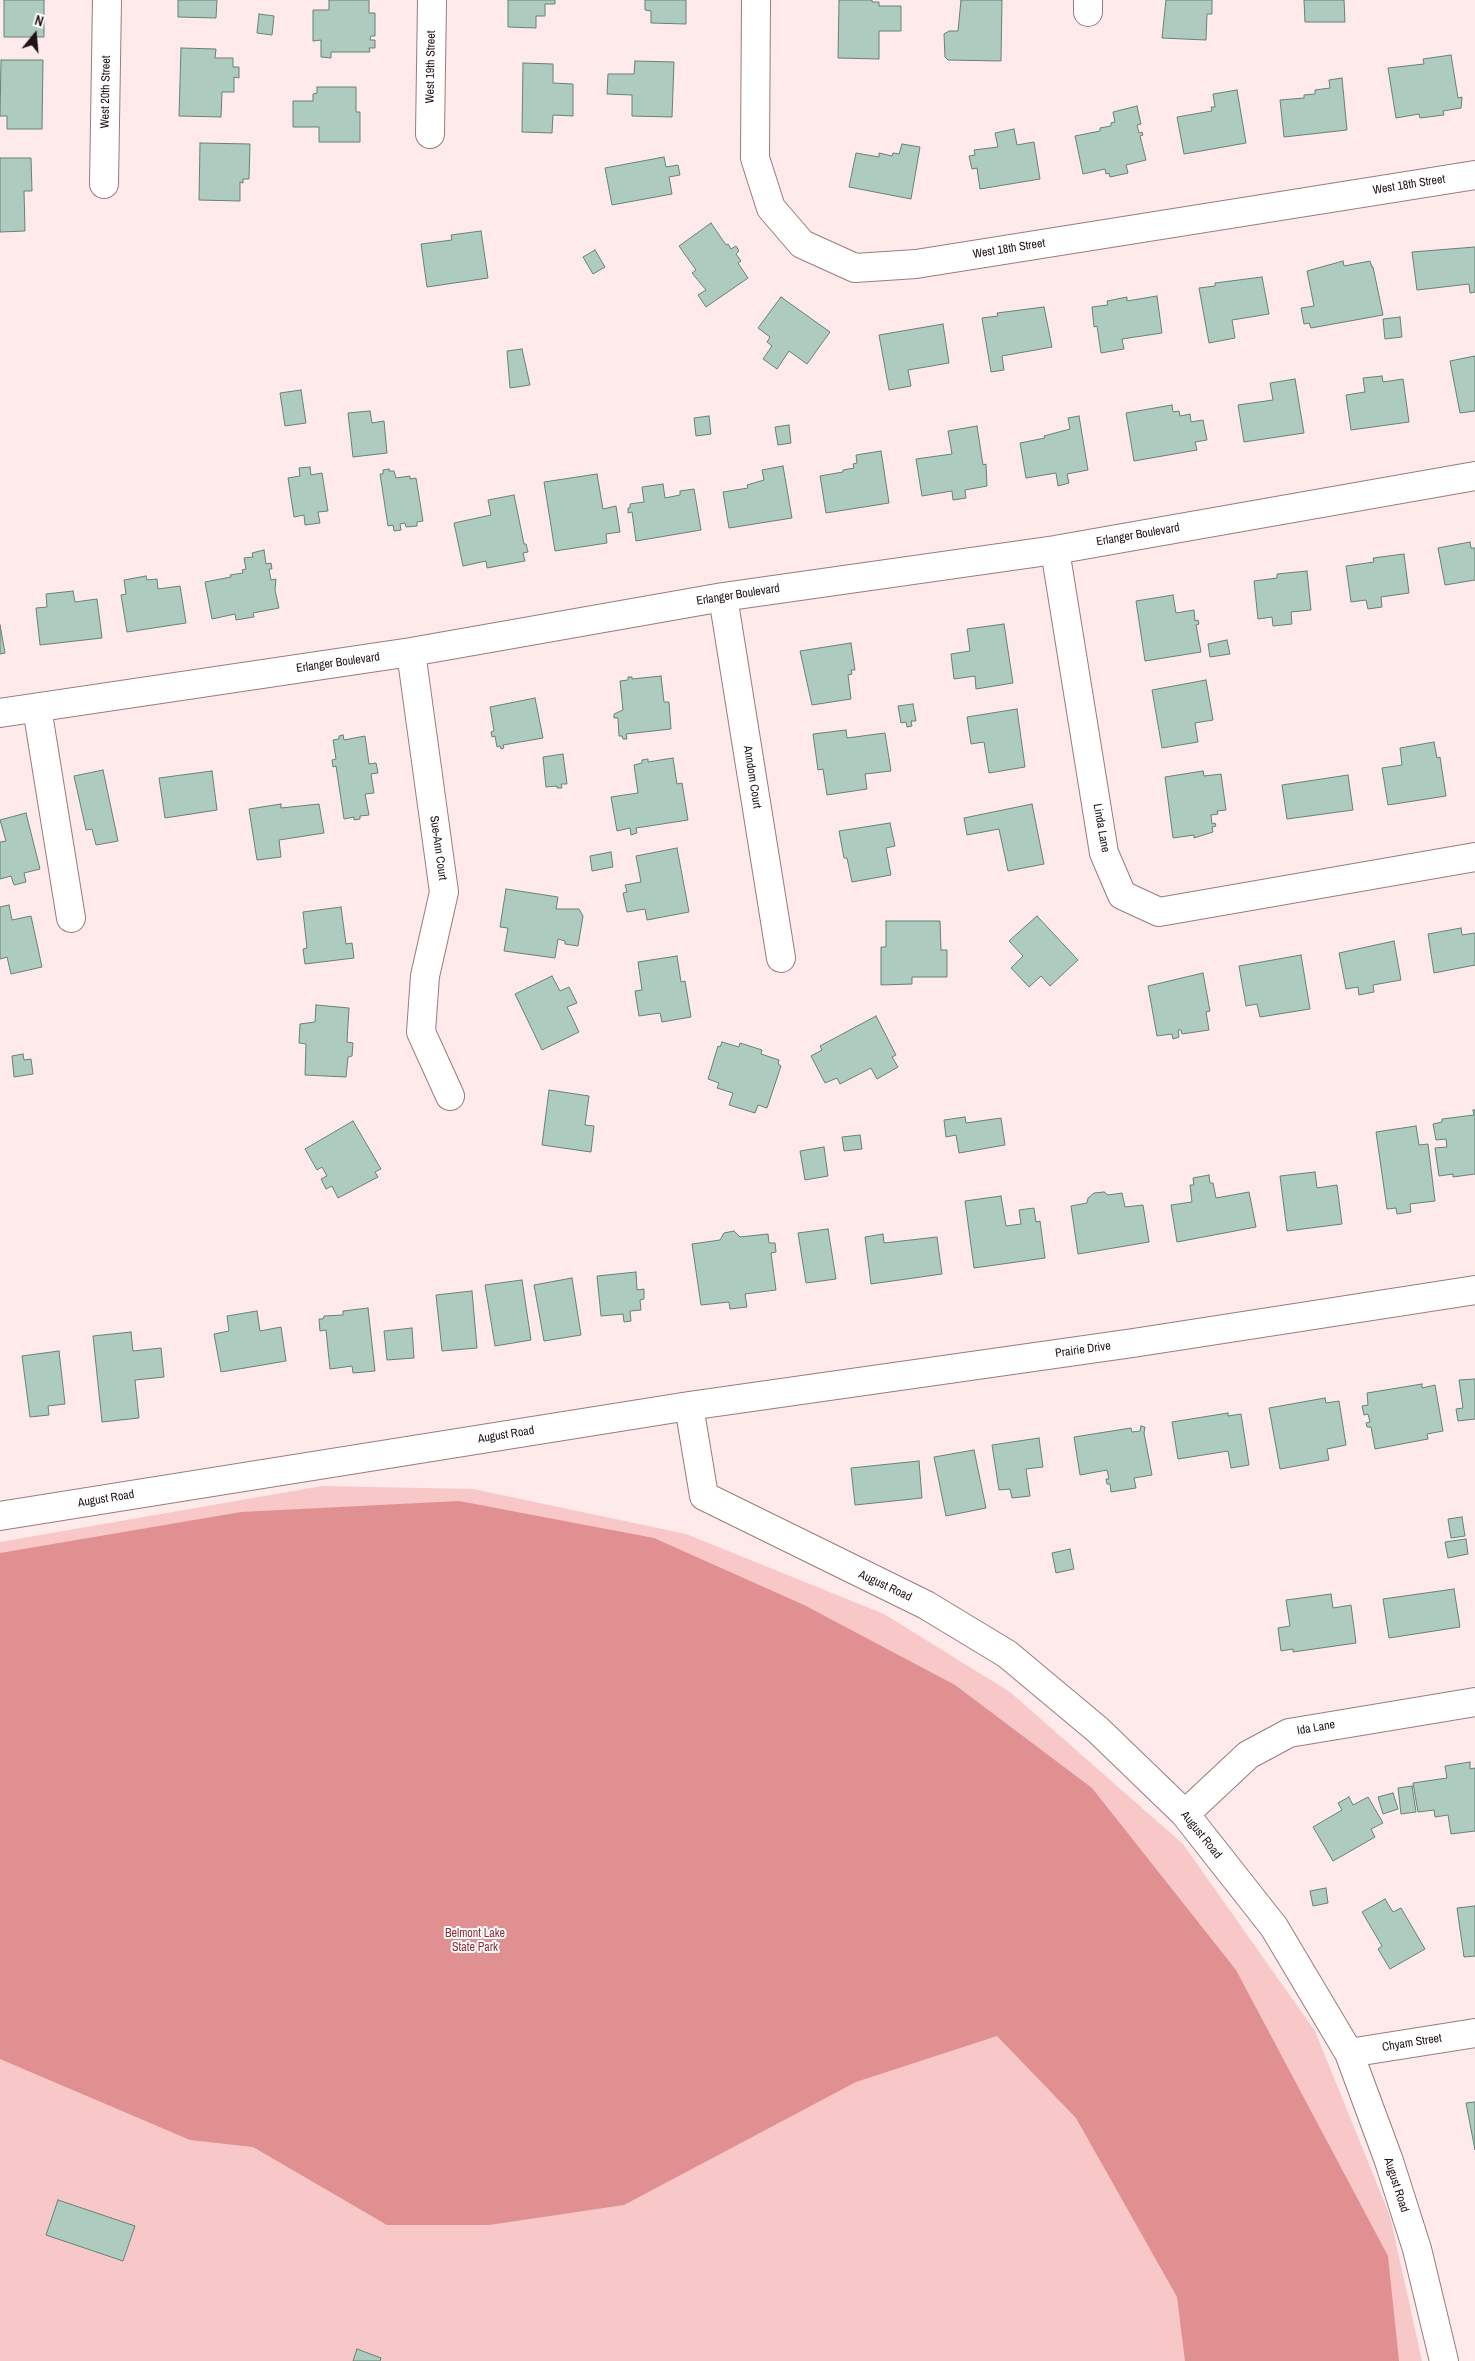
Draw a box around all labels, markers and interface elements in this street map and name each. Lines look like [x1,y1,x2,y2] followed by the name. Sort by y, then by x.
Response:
[10,10,60,60] north arrow
[33,11,46,30] text: N
[423,30,439,104] street label: West 19th Street
[98,55,114,129] street label: West 20th Street
[1372,172,1446,198] street label: West 18th Street
[972,236,1046,262] street label: West 18th Street
[1095,521,1181,549] street label: Erlanger Boulevard
[695,581,781,609] street label: Erlanger Boulevard
[295,650,381,676] street label: Erlanger Boulevard
[740,745,764,809] street label: Anndom Court
[1090,802,1112,854] street label: Linda Lane
[426,815,450,881] street label: Sue-Ann Court
[1054,1339,1112,1361] street label: Prairie Drive
[477,1423,535,1447] street label: August Road
[77,1487,135,1511] street label: August Road
[856,1567,914,1605] street label: August Road
[1296,1718,1336,1738] street label: Ida Lane
[1178,1808,1224,1862] street label: August Road
[445,1927,505,1955] park label: Belmont Lake State Park
[1381,2031,1443,2055] street label: Chyam Street
[1380,2156,1412,2214] street label: August Road

